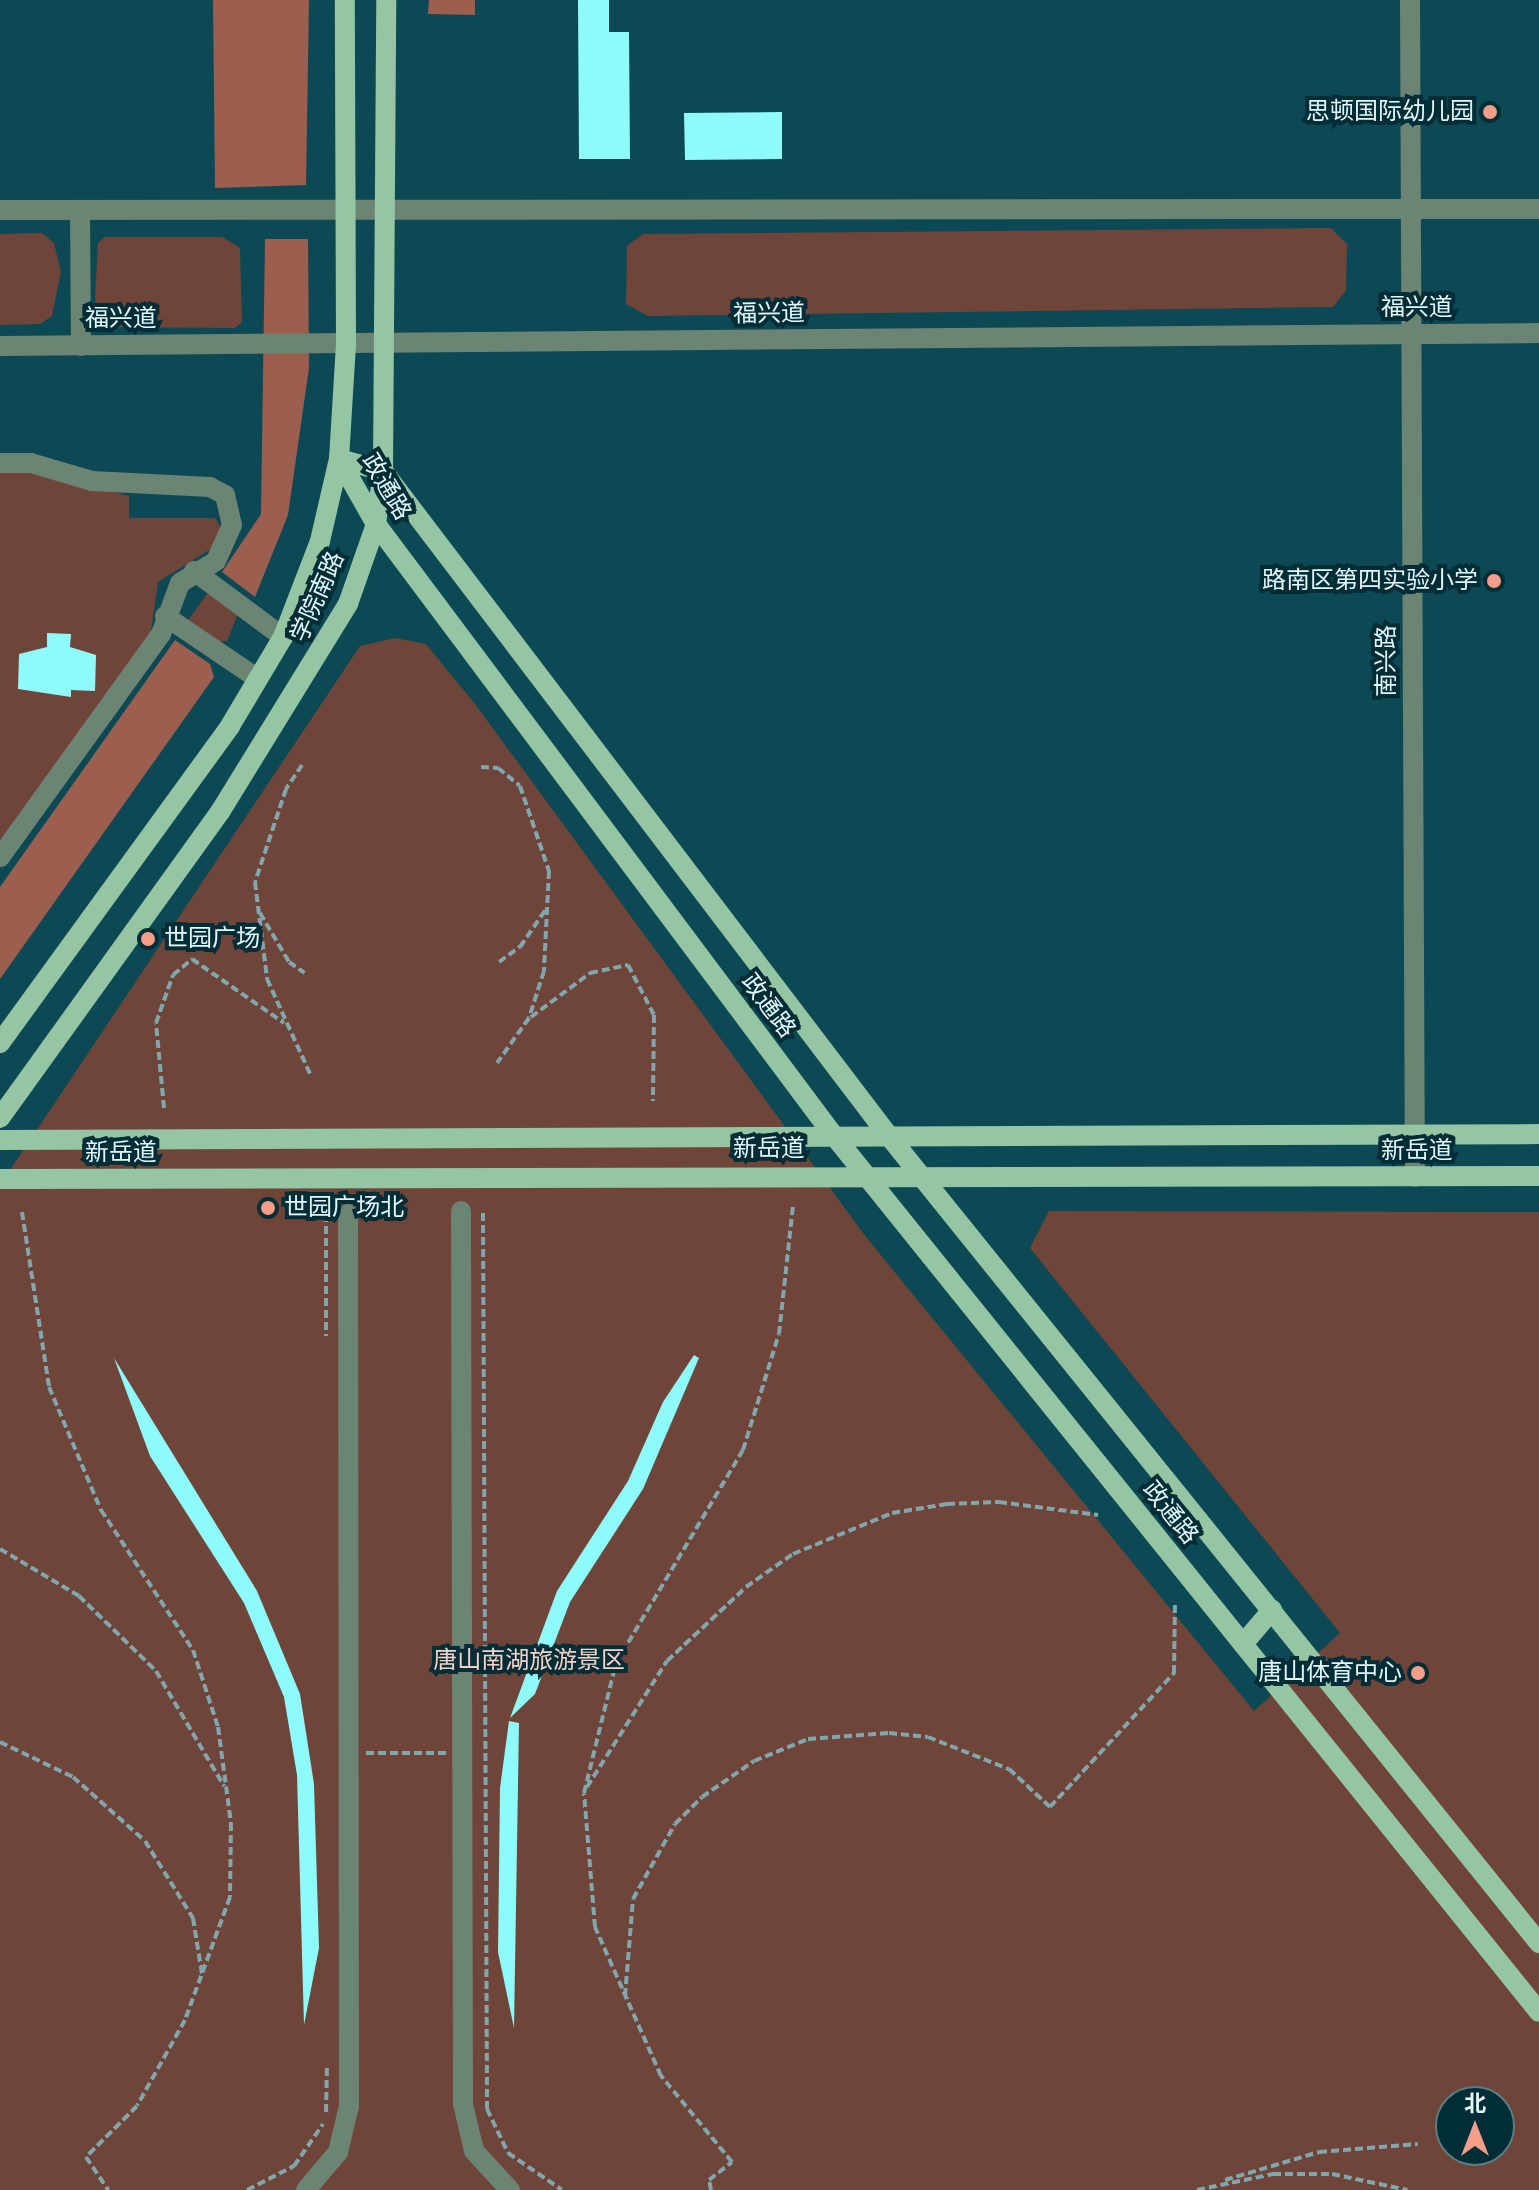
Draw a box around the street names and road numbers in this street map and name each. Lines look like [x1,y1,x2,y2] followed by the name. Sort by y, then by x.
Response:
[1381,294,1453,322] street label: 福兴道
[733,299,805,329] street label: 福兴道
[85,305,157,333] street label: 福兴道
[355,449,417,525] street label: 政通路
[285,547,351,647] street label: 学院南路
[1373,625,1401,697] street label: 南兴路
[735,969,801,1043] street label: 政通路
[733,1135,805,1163] street label: 新岳道
[1381,1137,1453,1165] street label: 新岳道
[85,1139,157,1167] street label: 新岳道
[1136,1476,1204,1550] street label: 政通路

